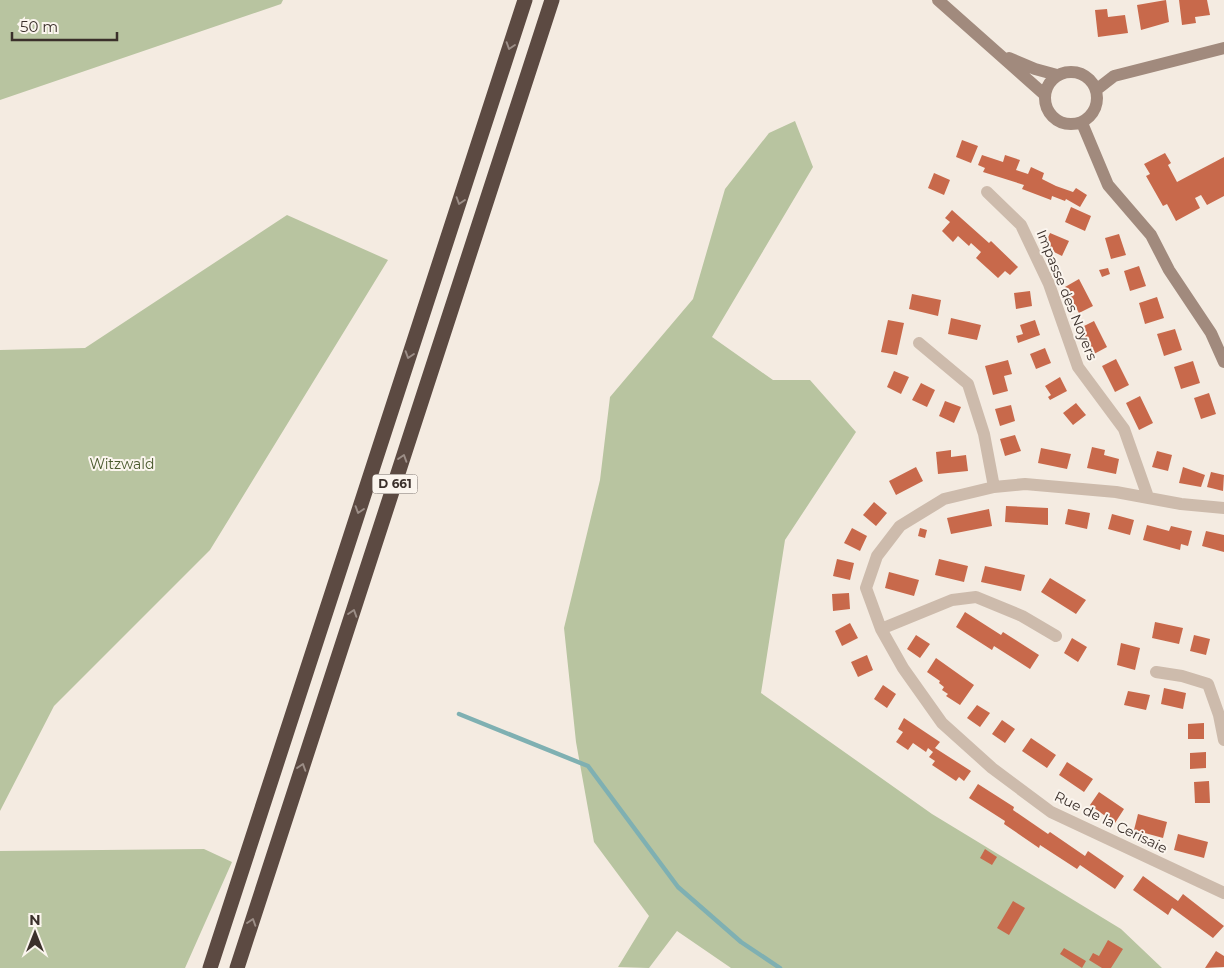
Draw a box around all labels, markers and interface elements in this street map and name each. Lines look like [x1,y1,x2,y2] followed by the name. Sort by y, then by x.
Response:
[12,10,118,42] scale bar
[20,17,58,36] text: 50 m
[505,42,515,50] one-way arrow
[455,196,465,205] one-way arrow
[1033,227,1101,363] street label: Impasse des Noyers
[405,351,415,359] one-way arrow
[397,454,407,463] one-way arrow
[89,455,155,473] park label: Witzwald
[372,474,418,494] road number: D 661
[355,505,365,514] one-way arrow
[347,609,357,617] one-way arrow
[297,763,307,772] one-way arrow
[1051,787,1171,857] street label: Rue de la Cerisaie
[10,908,60,958] north arrow
[29,911,41,929] text: N
[246,918,256,926] one-way arrow

